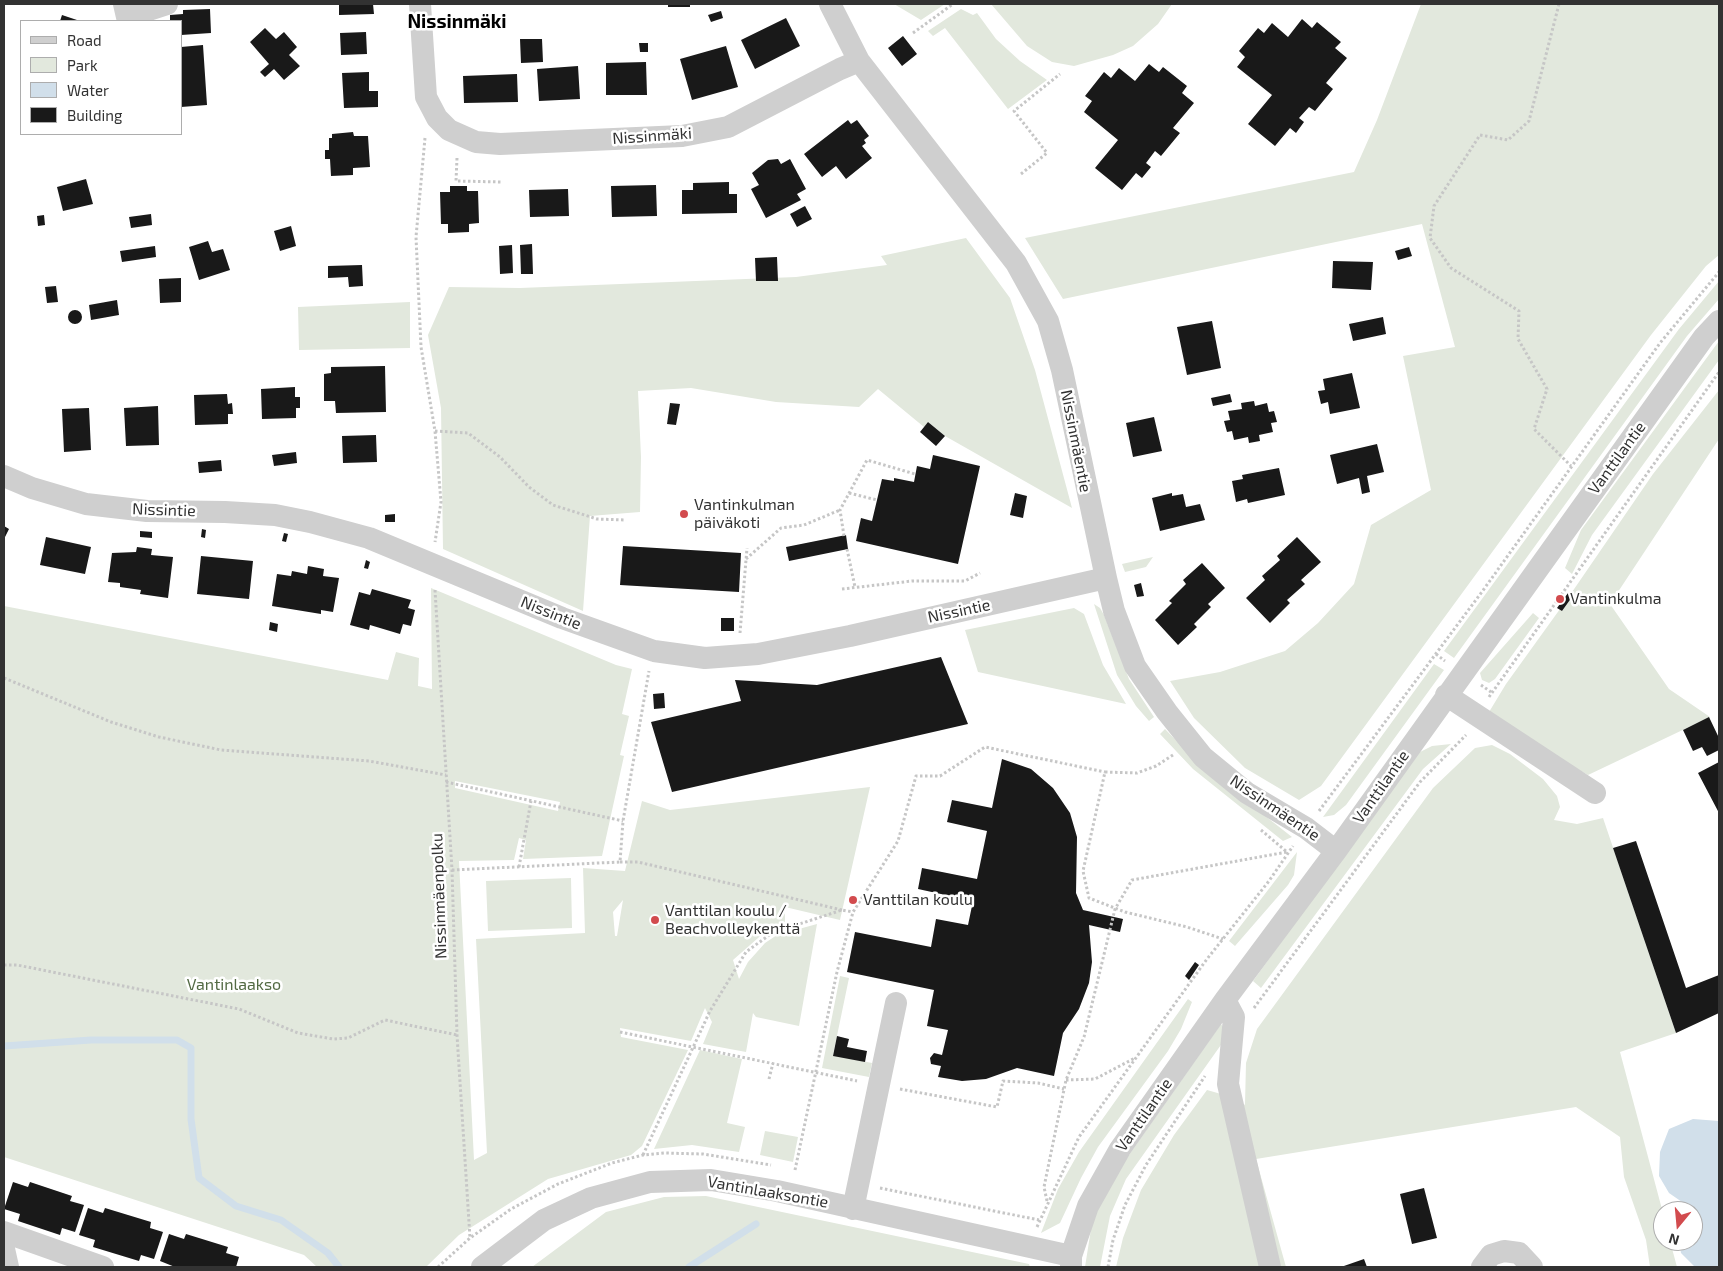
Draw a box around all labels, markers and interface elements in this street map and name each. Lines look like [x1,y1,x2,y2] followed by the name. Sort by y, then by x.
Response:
[407,11,507,33] district label: Nissinmäki
[20,20,182,135] legend
[67,31,102,49] text: Road
[67,56,98,74] text: Park
[67,81,109,99] text: Water
[67,106,122,124] text: Building
[612,124,692,148] street label: Nissinmäki
[1057,388,1095,494] street label: Nissinmäentie
[1584,418,1650,498] street label: Vanttilantie
[694,495,795,533] place label: Vantinkulman päiväkoti
[132,499,196,521] street label: Nissintie
[678,508,690,520] marker: Vantinkulman päiväkoti
[1570,589,1662,609] place label: Vantinkulma
[518,592,584,634] street label: Nissintie
[1554,593,1566,605] marker: Vantinkulma
[926,595,992,627] street label: Nissintie
[1349,747,1413,827] street label: Vanttilantie
[1226,771,1324,845] street label: Nissinmäentie
[427,833,451,959] street label: Nissinmäenpolku
[863,890,973,910] place label: Vanttilan koulu
[847,894,859,906] marker: Vanttilan koulu
[665,901,800,939] place label: Vanttilan koulu / Beachvolleykenttä
[649,914,661,926] marker: Vanttilan koulu / Beachvolleykenttä
[187,975,281,995] park label: Vantinlaakso
[1112,1075,1176,1155] street label: Vanttilantie
[706,1172,830,1212] street label: Vantinlaaksontie
[1653,1201,1703,1251] north arrow
[1666,1230,1681,1249] text: N

